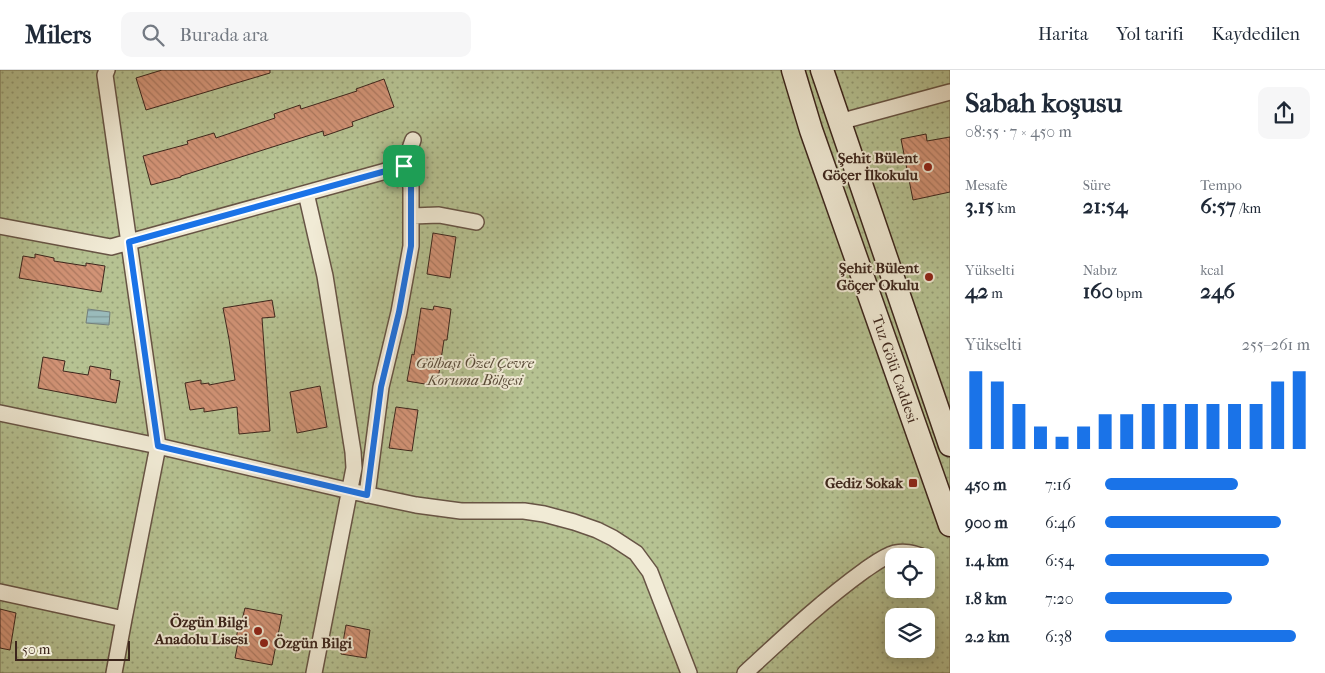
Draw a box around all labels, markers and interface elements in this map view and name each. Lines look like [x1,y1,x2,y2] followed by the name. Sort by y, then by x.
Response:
[121,12,471,57] search box
[25,21,91,49] text: Milers
[139,21,167,49] icon: search
[179,24,268,46] text: Burada ara
[1038,24,1088,45] text: Harita
[1116,24,1184,45] text: Yol tarifi
[1212,24,1300,45] text: Kaydedilen
[965,86,1122,119] text: Sabah koşusu
[1258,87,1310,139] button: share
[965,122,1072,141] text: 08:55 · 7 × 450 m
[383,145,425,187] pin
[822,149,919,185] place label: Şehit Bülent Göçer İlkokulu
[390,152,418,180] icon: arrive
[922,161,934,173] marker: Şehit Bülent Göçer İlkokulu
[965,177,1008,194] text: Mesafe
[1083,177,1111,194] text: Süre
[1200,177,1242,194] text: Tempo
[965,194,994,218] text: 3.15
[1083,194,1128,218] text: 21:54
[1200,194,1236,218] text: 6:57
[994,200,1016,217] text: km
[1236,200,1261,217] text: /km
[837,259,920,295] place label: Şehit Bülent Göçer Okulu
[965,262,1015,279] text: Yükselti
[1083,262,1117,279] text: Nabız
[1200,262,1224,279] text: kcal
[923,271,935,283] marker: Şehit Bülent Göçer Okulu
[965,279,988,303] text: 42
[1083,279,1113,303] text: 160
[1200,279,1235,303] text: 246
[988,285,1003,302] text: m
[1113,285,1143,302] text: bpm
[868,313,922,426] street label: Tuz Gölü Caddesi
[965,335,1022,354] text: Yükselti
[1242,335,1310,354] text: 255–261 m
[416,354,535,389] park label: Gölbaşı Özel Çevre Koruma Bölgesi
[825,474,904,492] place label: Gediz Sokak
[965,475,1006,494] text: 450 m
[1045,475,1071,494] text: 7:16
[907,477,919,489] marker: Gediz Sokak
[965,513,1008,532] text: 900 m
[1045,513,1076,532] text: 6:46
[885,548,935,658] map controls
[885,548,935,598] button: locate
[965,551,1009,570] text: 1.4 km
[1045,551,1074,570] text: 6:54
[965,589,1007,608] text: 1.8 km
[1045,589,1074,608] text: 7:20
[885,608,935,658] button: layers
[154,613,249,648] place label: Özgün Bilgi Anadolu Lisesi
[252,625,264,637] marker: Özgün Bilgi Anadolu Lisesi
[965,627,1010,646] text: 2.2 km
[1045,627,1072,646] text: 6:38
[274,634,352,652] place label: Özgün Bilgi
[258,637,270,649] marker: Özgün Bilgi
[15,638,130,661] scale bar
[22,641,50,658] text: 50 m

